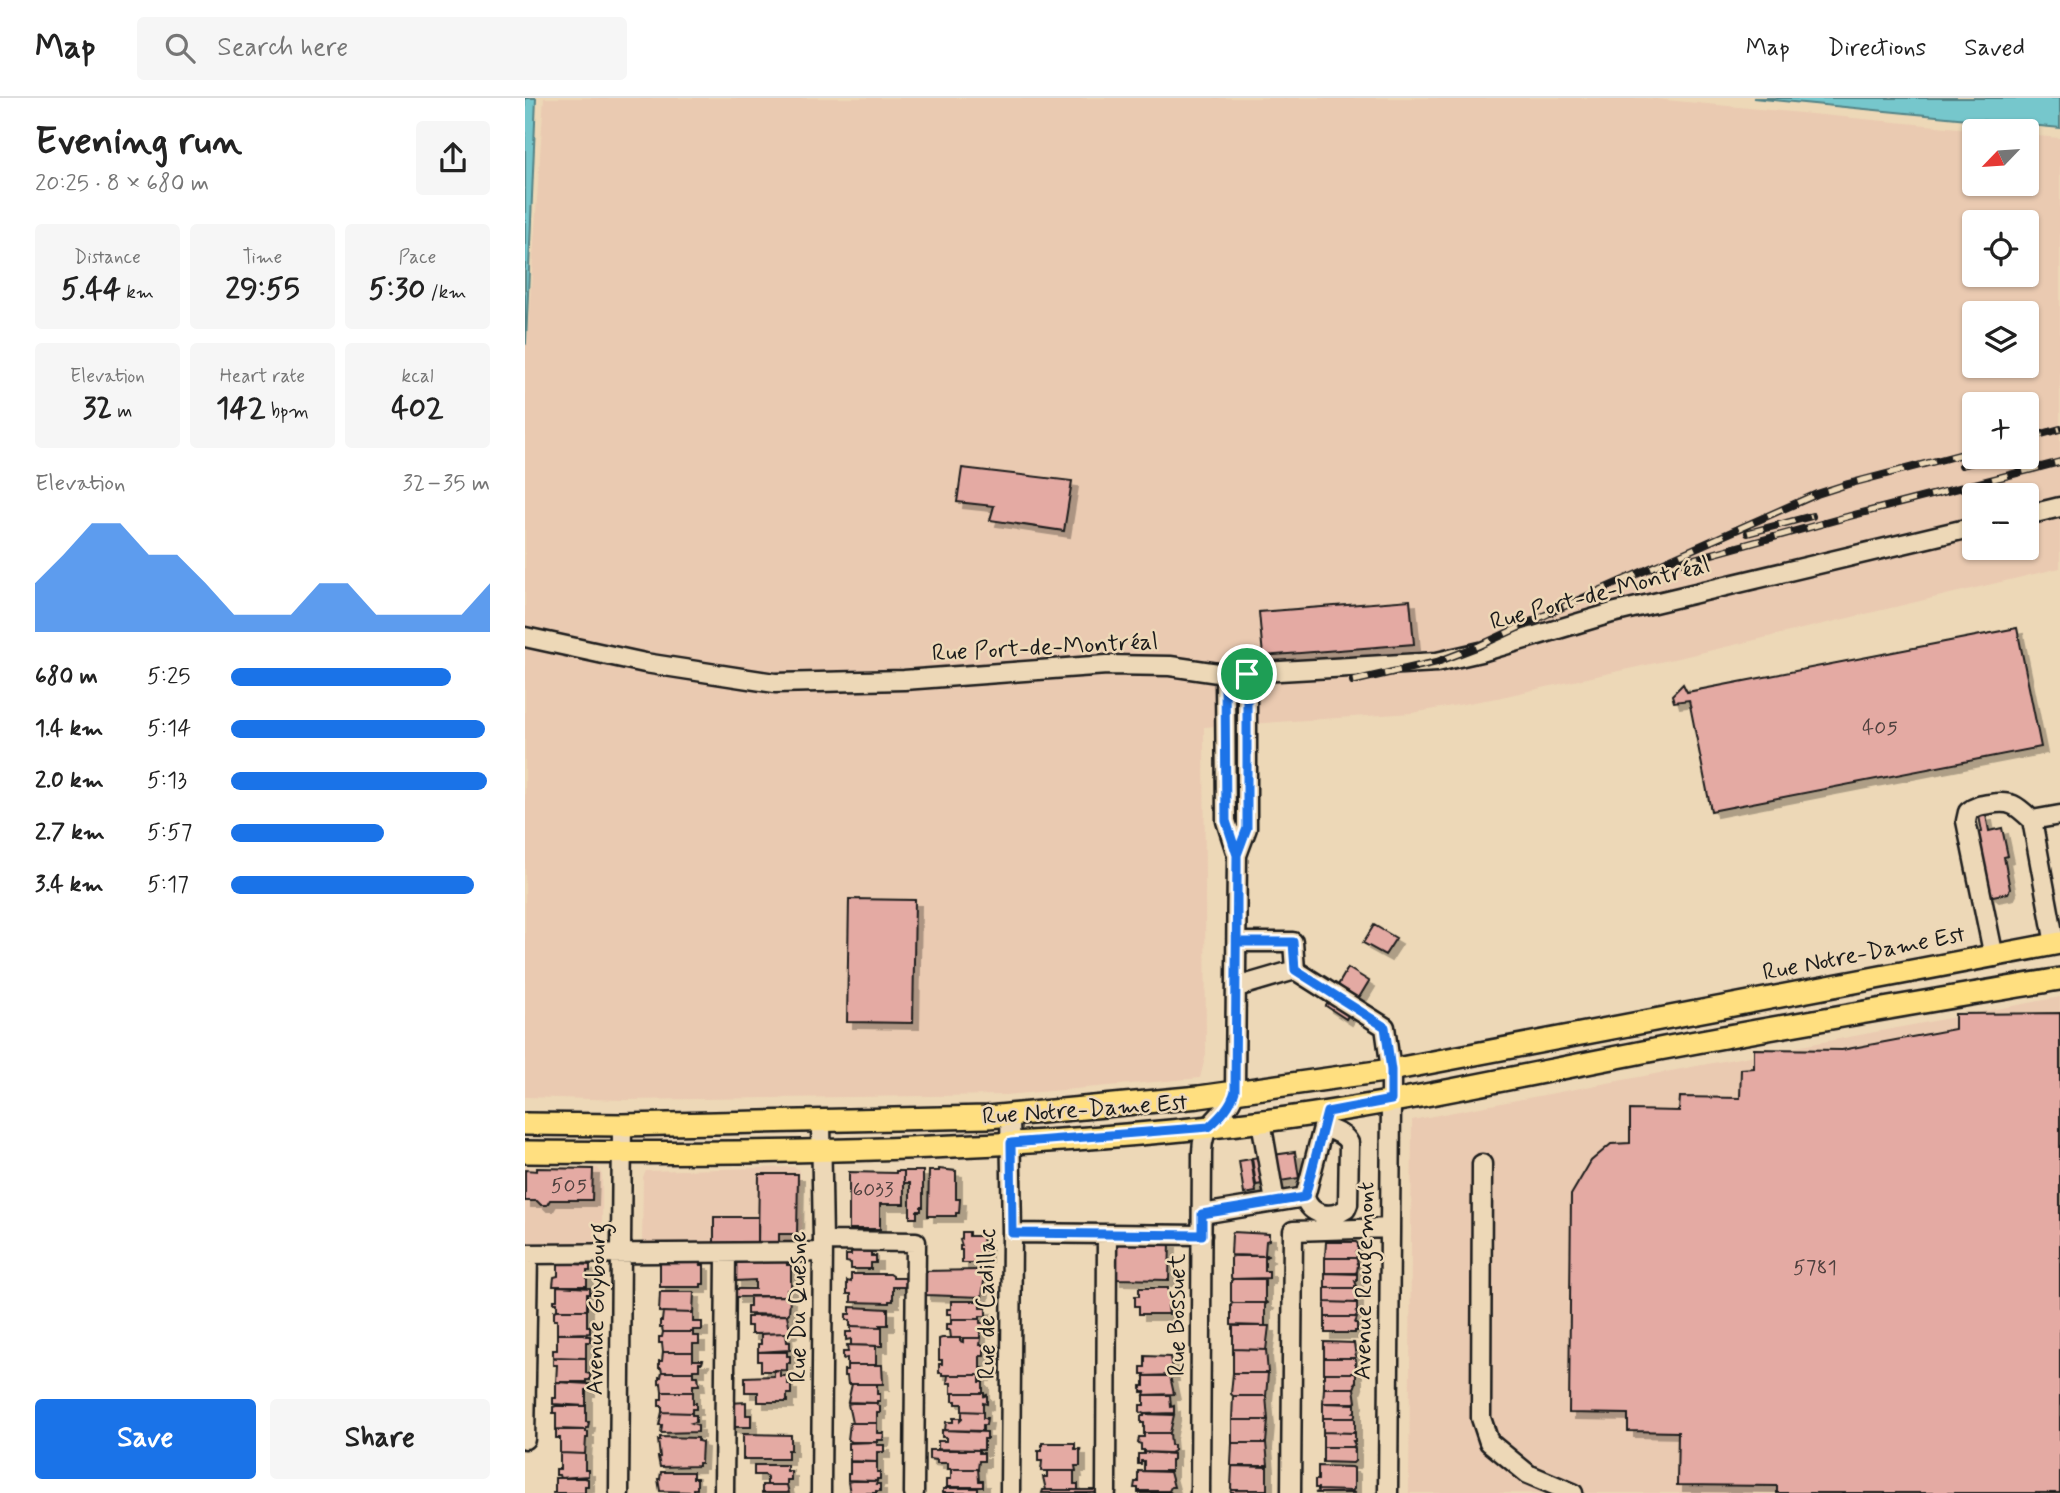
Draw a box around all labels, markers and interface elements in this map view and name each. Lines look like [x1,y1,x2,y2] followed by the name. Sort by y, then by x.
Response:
[137,17,627,80] search box
[35,26,95,70] text: Map
[161,29,199,67] icon: search
[217,31,348,65] text: Search here
[1746,33,1790,64] text: Map
[1828,33,1926,64] text: Directions
[1964,33,2025,64] text: Saved
[35,118,242,167] text: Evening run
[1962,119,2039,196] north arrow
[1962,119,2039,560] map controls
[416,121,490,195] button: share
[35,169,209,199] text: 20:25 · 8 × 680 m
[1962,210,2039,287] button: locate
[74,245,141,270] text: Distance
[243,245,282,270] text: Time
[399,245,436,270] text: Pace
[61,270,121,309] text: 5.44
[225,270,300,309] text: 29:55
[369,270,425,309] text: 5:30
[121,280,154,305] text: km
[425,280,466,305] text: /km
[1962,301,2039,378] button: layers
[70,364,145,389] text: Elevation
[220,364,305,389] text: Heart rate
[402,364,433,389] text: kcal
[83,389,112,428] text: 32
[216,389,266,428] text: 142
[391,389,444,428] text: 402
[1962,392,2039,469] button: +
[112,399,132,424] text: m
[266,399,309,424] text: bpm
[35,469,126,499] text: Elevation
[403,469,490,499] text: 32–35 m
[1962,483,2039,560] button: −
[1487,550,1713,638] street label: Rue Port-de-Montréal
[931,627,1159,669] street label: Rue Port-de-Montréal
[1217,644,1277,704] pin
[1228,655,1266,693] icon: arrive
[35,662,98,692] text: 680 m
[147,662,190,692] text: 5:25
[35,714,103,744] text: 1.4 km
[147,714,191,744] text: 5:14
[1862,714,1898,742] house number: 405
[35,766,104,796] text: 2.0 km
[147,766,187,796] text: 5:13
[35,818,105,848] text: 2.7 km
[147,818,192,848] text: 5:57
[35,870,103,900] text: 3.4 km
[147,870,189,900] text: 5:17
[1760,919,1968,989] street label: Rue Notre-Dame Est
[981,1087,1189,1133] street label: Rue Notre-Dame Est
[551,1172,587,1200] house number: 505
[853,1176,894,1204] house number: 6033
[1348,1181,1385,1381] street label: Avenue Rougemont
[580,1222,617,1396] street label: Avenue Guybourg
[972,1228,1003,1380] street label: Rue de Cadillac
[783,1231,814,1383] street label: Rue Du Quesne
[1162,1254,1193,1376] street label: Rue Bossuet
[1793,1254,1837,1282] house number: 5781
[35,1399,256,1479] button: Save
[270,1399,490,1479] button: Share

